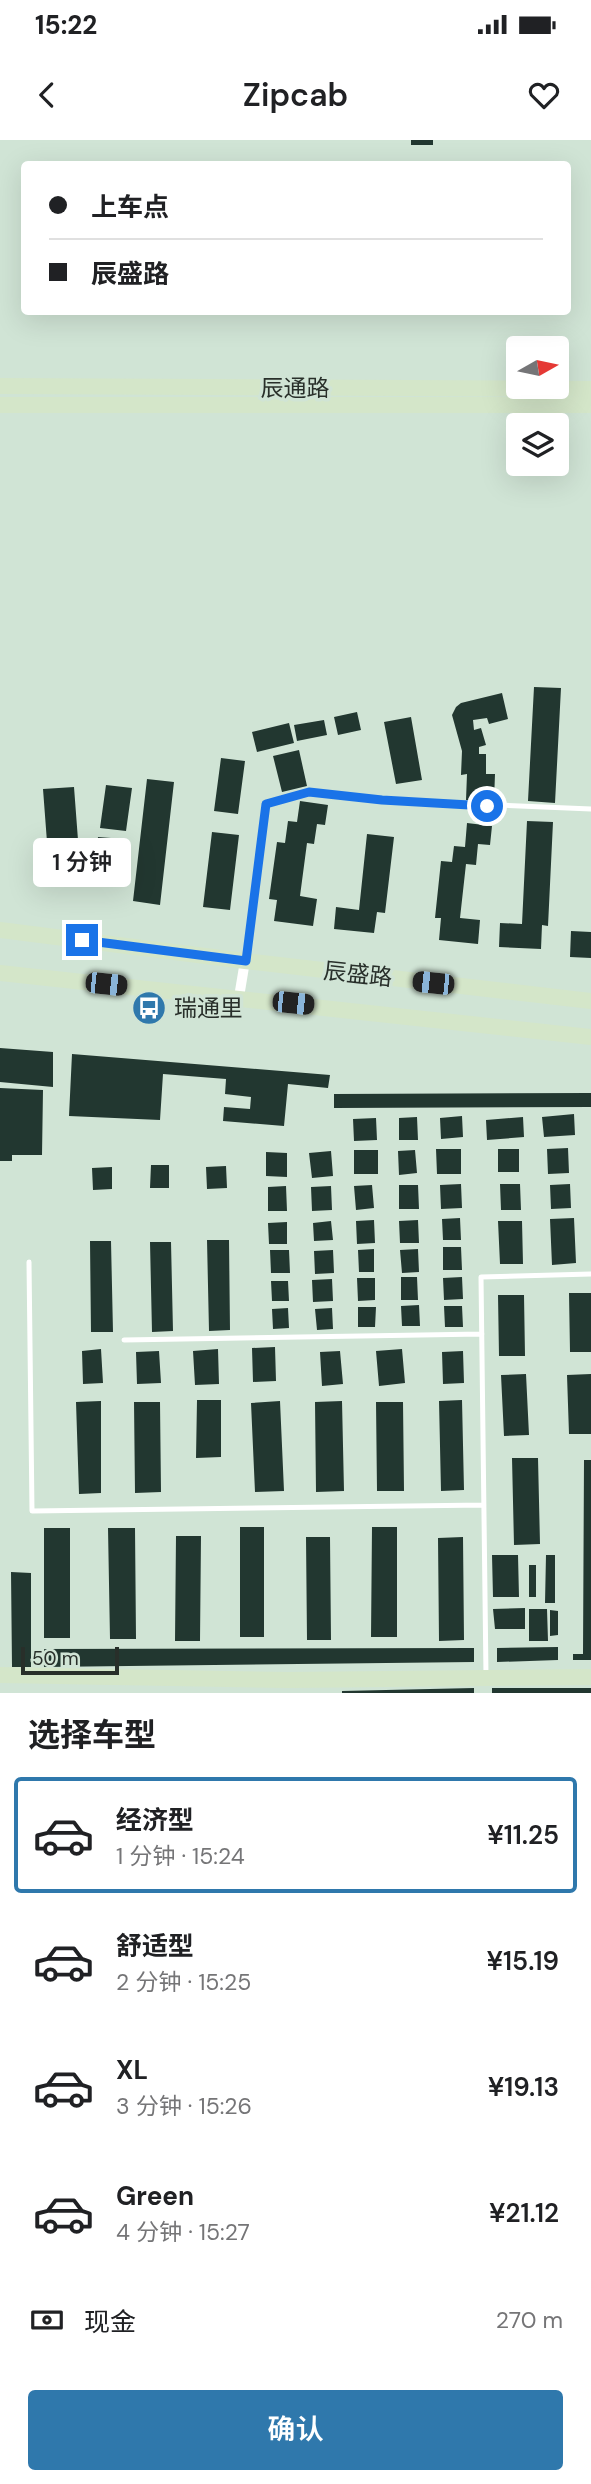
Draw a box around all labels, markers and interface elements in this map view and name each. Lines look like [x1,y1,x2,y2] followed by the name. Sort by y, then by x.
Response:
[35,8,97,42] text: 15:22
[243,74,348,116] text: Zipcab
[28,76,66,114] icon: back
[525,76,563,114] icon: heart
[91,190,169,224] text: 上车点
[91,257,169,291] text: 辰盛路
[506,336,569,399] north arrow
[506,336,569,476] map controls
[261,373,330,403] street label: 辰通路
[506,413,569,476] button: layers
[471,790,503,822] route start
[33,838,131,888] callout: 1 分钟
[52,847,112,877] text: 1 分钟
[66,924,98,956] route end
[322,955,394,993] street label: 辰盛路
[412,970,455,996] car
[85,971,128,997] car
[130,989,168,1027] bus stop icon: 瑞通里
[272,990,315,1016] car
[174,993,243,1023] place label: 瑞通里
[21,1644,119,1676] scale bar
[32,1646,79,1671] text: 50 m
[28,1714,156,1756] text: 选择车型
[116,1803,194,1837] text: 经济型
[32,1804,95,1867] icon: car
[487,1818,559,1852] text: ¥11.25
[116,1841,245,1871] text: 1 分钟 · 15:24
[116,1929,194,1963] text: 舒适型
[32,1930,95,1993] icon: car
[486,1944,559,1978] text: ¥15.19
[116,1967,251,1997] text: 2 分钟 · 15:25
[116,2053,148,2087] text: XL
[32,2056,95,2119] icon: car
[488,2070,559,2104] text: ¥19.13
[116,2091,252,2121] text: 3 分钟 · 15:26
[116,2179,194,2213] text: Green
[32,2182,95,2245] icon: car
[489,2196,559,2230] text: ¥21.12
[116,2217,250,2247] text: 4 分钟 · 15:27
[28,2301,66,2339] icon: cash
[84,2305,136,2339] text: 现金
[496,2305,563,2335] text: 270 m
[28,2390,563,2470] button: 确认

